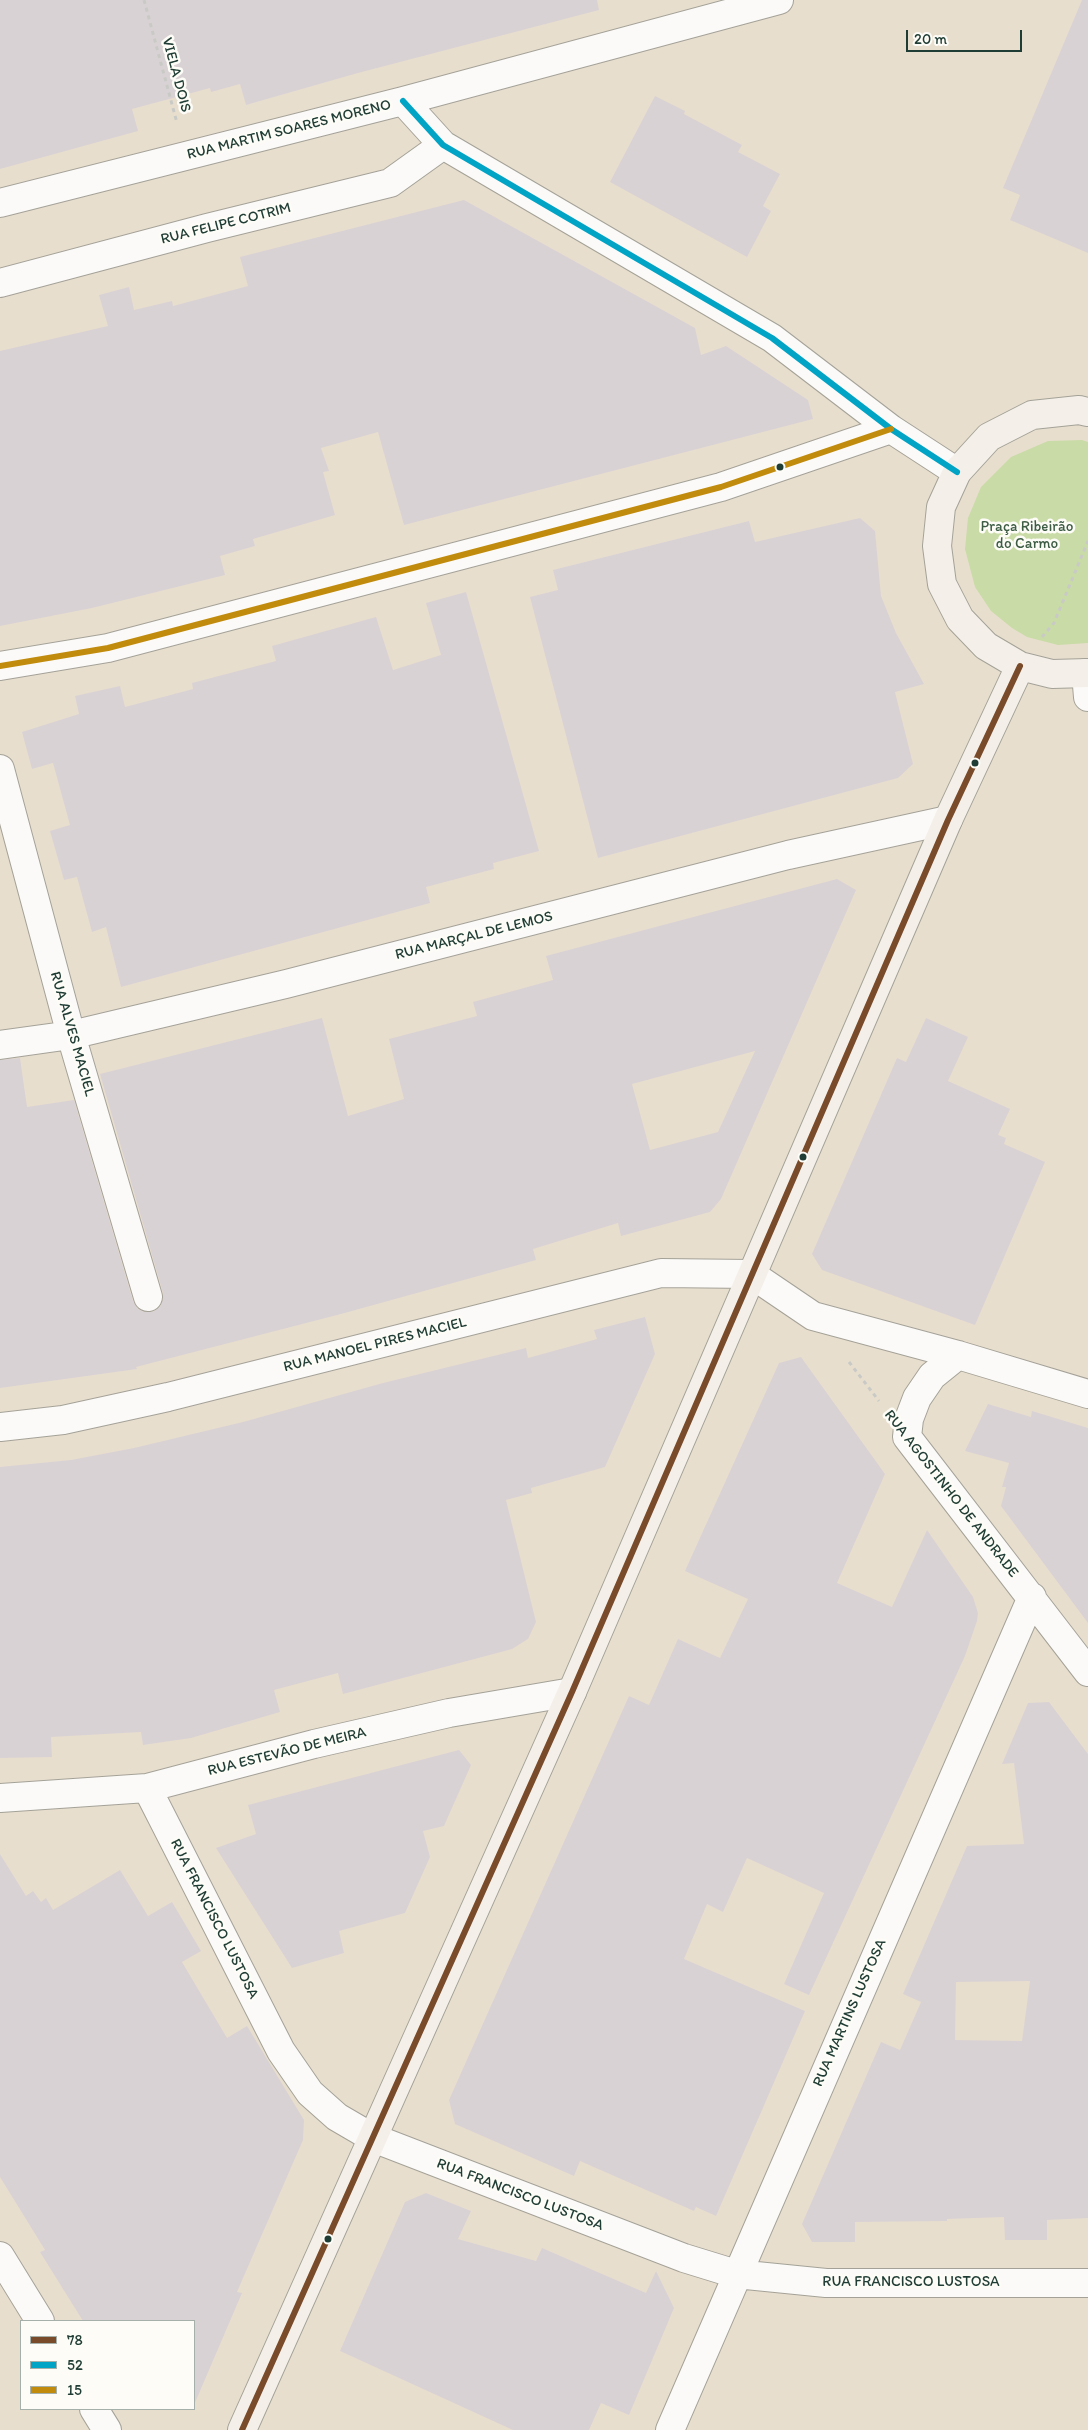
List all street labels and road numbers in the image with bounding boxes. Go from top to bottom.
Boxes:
street label: VIELA DOIS [157,36,195,114]
street label: RUA MARTIM SOARES MORENO [185,96,393,164]
street label: RUA FELIPE COTRIM [159,199,293,249]
street label: RUA MARÇAL DE LEMOS [393,908,555,964]
street label: RUA ALVES MACIEL [46,970,98,1098]
street label: RUA MANOEL PIRES MACIEL [282,1314,468,1376]
street label: RUA AGOSTINHO DE ANDRADE [880,1407,1022,1581]
street label: RUA ESTEVÃO DE MEIRA [206,1724,368,1780]
street label: RUA FRANCISCO LUSTOSA [166,1836,262,2002]
street label: RUA MARTINS LUSTOSA [809,1936,891,2090]
street label: RUA FRANCISCO LUSTOSA [434,2155,606,2235]
street label: RUA FRANCISCO LUSTOSA [822,2273,1000,2291]

